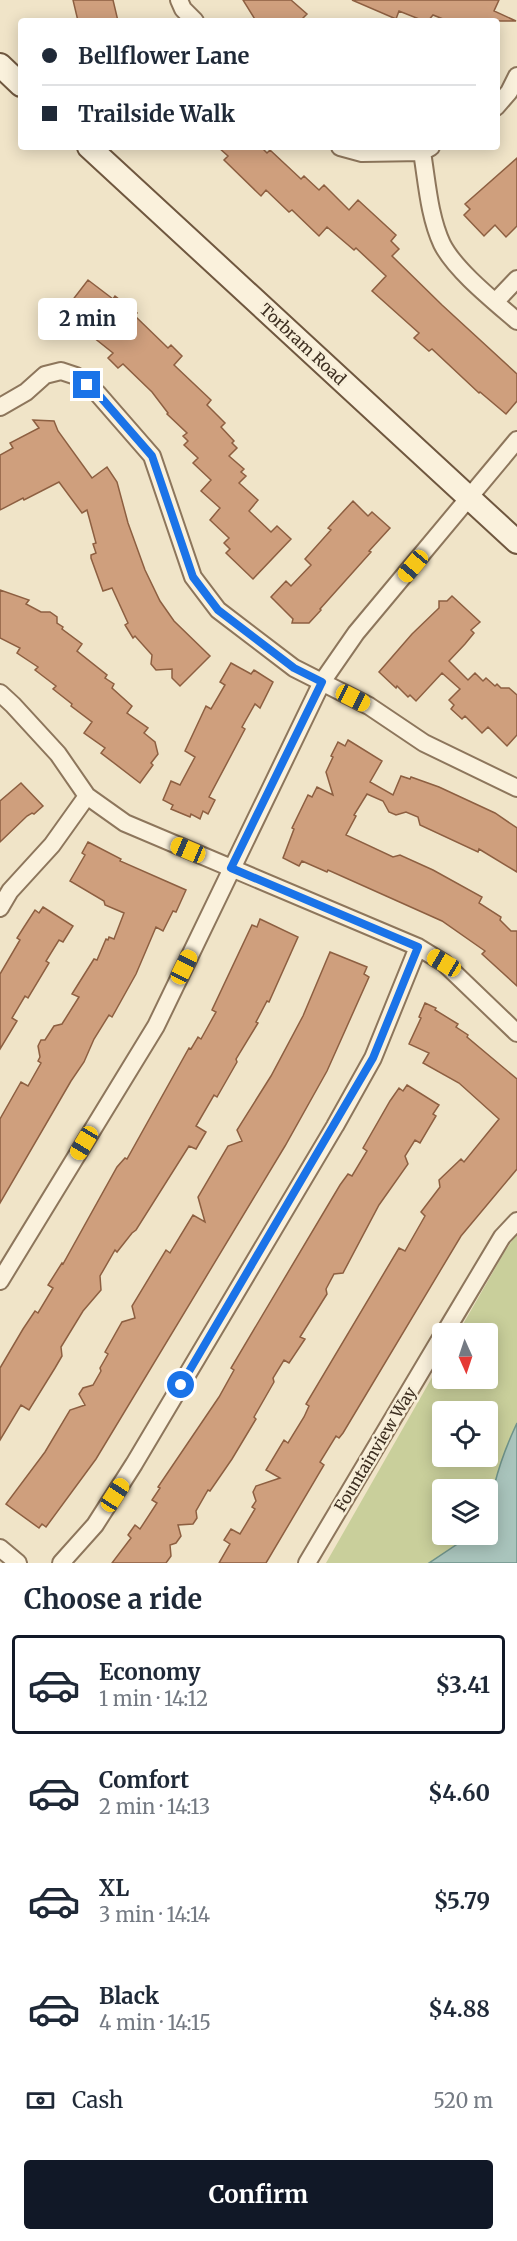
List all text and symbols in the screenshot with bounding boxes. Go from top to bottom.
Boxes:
text: Bellflower Lane [78,42,249,70]
text: Trailside Walk [78,100,235,128]
callout: 2 min [38,298,136,340]
street label: Torbram Road [256,299,350,389]
text: 2 min [59,306,116,331]
route end [73,371,100,398]
car [395,546,431,586]
car [333,682,373,714]
car [168,835,208,865]
car [424,946,464,980]
car [168,947,200,987]
car [67,1123,101,1163]
north arrow [432,1323,498,1389]
map controls [432,1323,498,1545]
route start [167,1371,194,1398]
street label: Fountainview Way [330,1382,421,1515]
button: locate [432,1401,498,1467]
car [98,1475,132,1515]
button: layers [432,1479,498,1545]
text: Choose a ride [24,1582,202,1616]
icon: car [27,1658,81,1712]
text: Economy [99,1658,200,1686]
text: $3.41 [435,1671,490,1699]
text: 1 min · 14:12 [99,1686,208,1711]
icon: car [27,1766,81,1820]
text: Comfort [99,1766,189,1794]
text: $4.60 [428,1779,490,1807]
text: 2 min · 14:13 [99,1794,210,1819]
icon: car [27,1874,81,1928]
text: XL [99,1874,129,1902]
text: $5.79 [434,1887,490,1915]
text: 3 min · 14:14 [99,1902,210,1927]
icon: car [27,1982,81,2036]
text: Black [99,1982,159,2010]
text: $4.88 [428,1995,490,2023]
text: 4 min · 14:15 [99,2010,211,2035]
icon: cash [24,2084,57,2117]
text: Cash [72,2086,123,2114]
text: 520 m [433,2088,493,2113]
button: Confirm [24,2160,493,2229]

